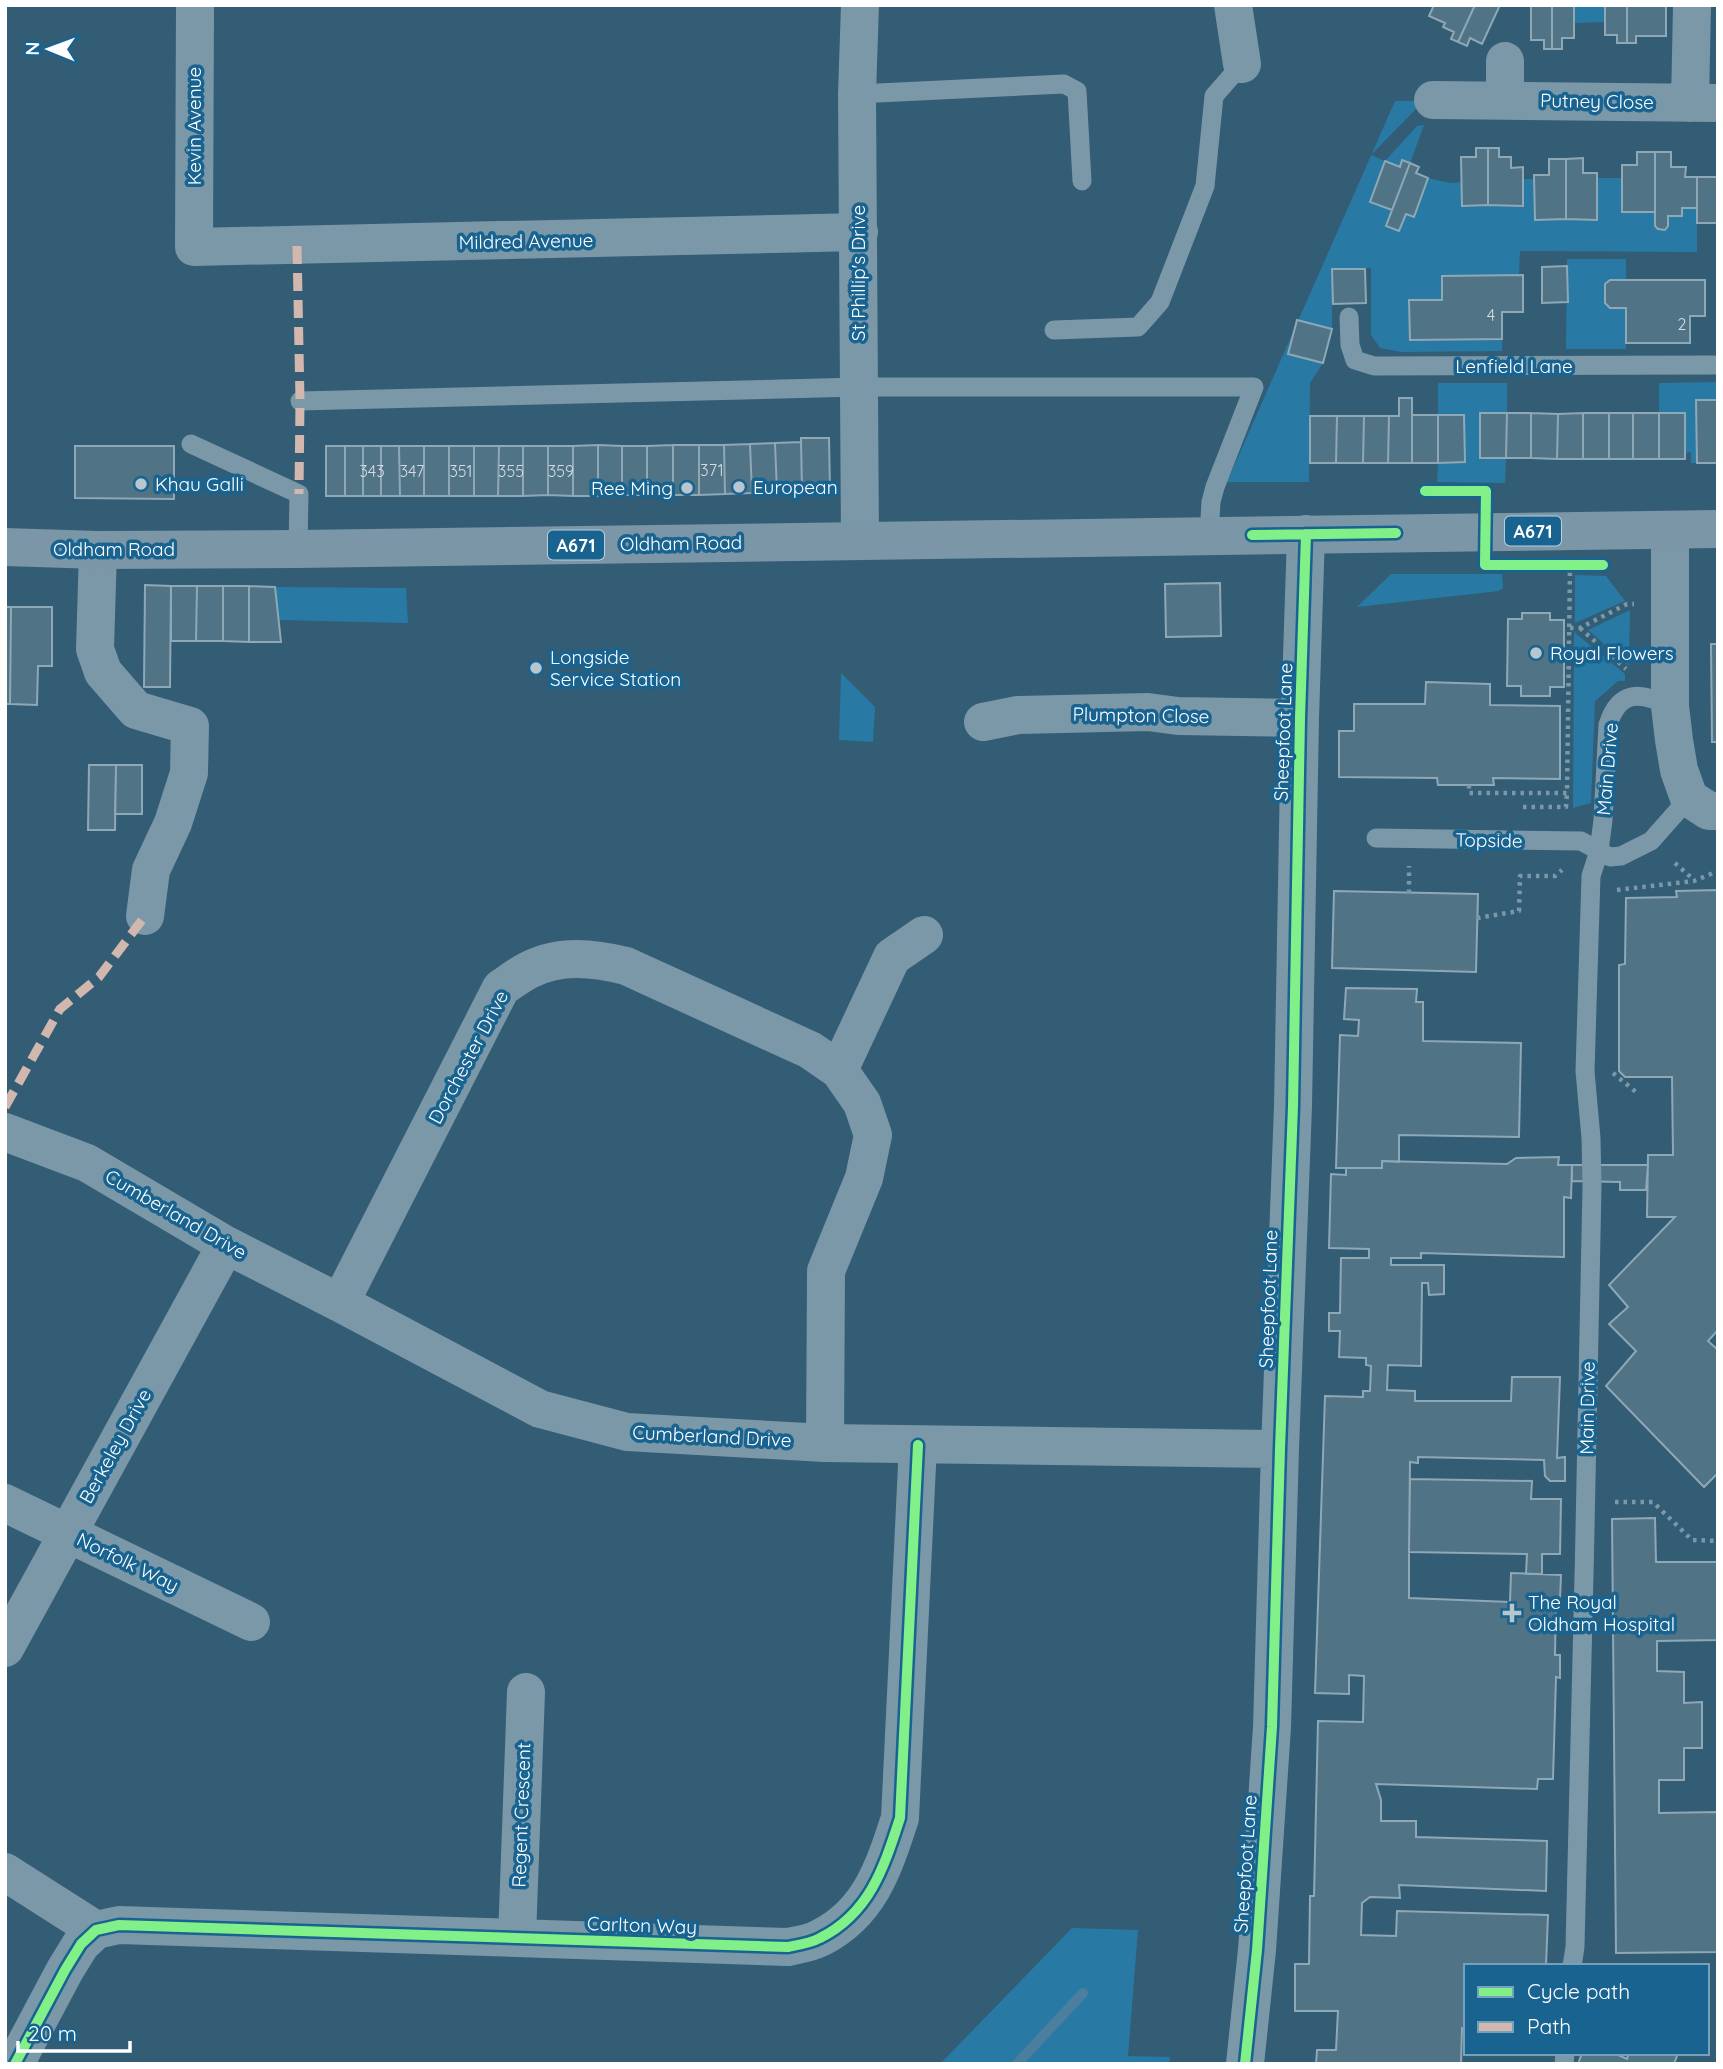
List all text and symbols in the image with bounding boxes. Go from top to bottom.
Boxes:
north arrow [14,14,84,84]
text: N [20,42,44,56]
street label: Kevin Avenue [182,67,206,185]
street label: Putney Close [1540,88,1654,114]
street label: St Phillip's Drive [846,205,870,341]
street label: Mildred Avenue [458,228,594,254]
house number: 4 [1487,305,1495,325]
house number: 2 [1678,314,1687,334]
street label: Lenfield Lane [1455,354,1573,378]
house number: 371 [700,460,724,480]
house number: 343 [359,461,385,481]
house number: 347 [400,461,424,481]
house number: 351 [449,461,473,481]
house number: 355 [498,461,524,481]
house number: 359 [548,461,574,481]
place label: Khau Galli [155,472,244,496]
place label: European [753,475,838,499]
marker: Khau Galli [133,476,149,492]
place label: Ree Ming [591,476,673,500]
marker: European [731,479,747,495]
marker: Ree Ming [679,480,695,496]
road number: A671 [1505,516,1561,546]
road number: A671 [548,530,604,560]
street label: Oldham Road [620,530,742,556]
street label: Oldham Road [53,537,175,561]
place label: Royal Flowers [1550,641,1674,665]
place label: Longside Service Station [550,645,681,691]
marker: Royal Flowers [1528,645,1544,661]
marker: Longside Service Station [528,660,544,676]
street label: Sheepfoot Lane [1269,662,1297,802]
street label: Plumpton Close [1072,702,1210,728]
street label: Main Drive [1591,722,1623,816]
street label: Topside [1455,827,1523,853]
street label: Dorchester Drive [423,986,513,1128]
street label: Cumberland Drive [101,1164,251,1264]
street label: Sheepfoot Lane [1254,1229,1282,1369]
street label: Main Drive [1574,1361,1600,1455]
street label: Berkeley Drive [74,1384,156,1508]
street label: Cumberland Drive [632,1420,792,1452]
street label: Norfolk Way [73,1527,183,1597]
place label: The Royal Oldham Hospital [1528,1590,1675,1636]
marker: The Royal Oldham Hospital [1502,1603,1522,1623]
street label: Regent Crescent [506,1742,536,1888]
street label: Sheepfoot Lane [1228,1794,1262,1934]
street label: Carlton Way [587,1911,697,1939]
legend [1464,1964,1709,2055]
text: Cycle path [1527,1978,1630,2004]
scale bar [18,2010,130,2054]
text: Path [1527,2013,1571,2039]
text: 20 m [28,2020,77,2046]

